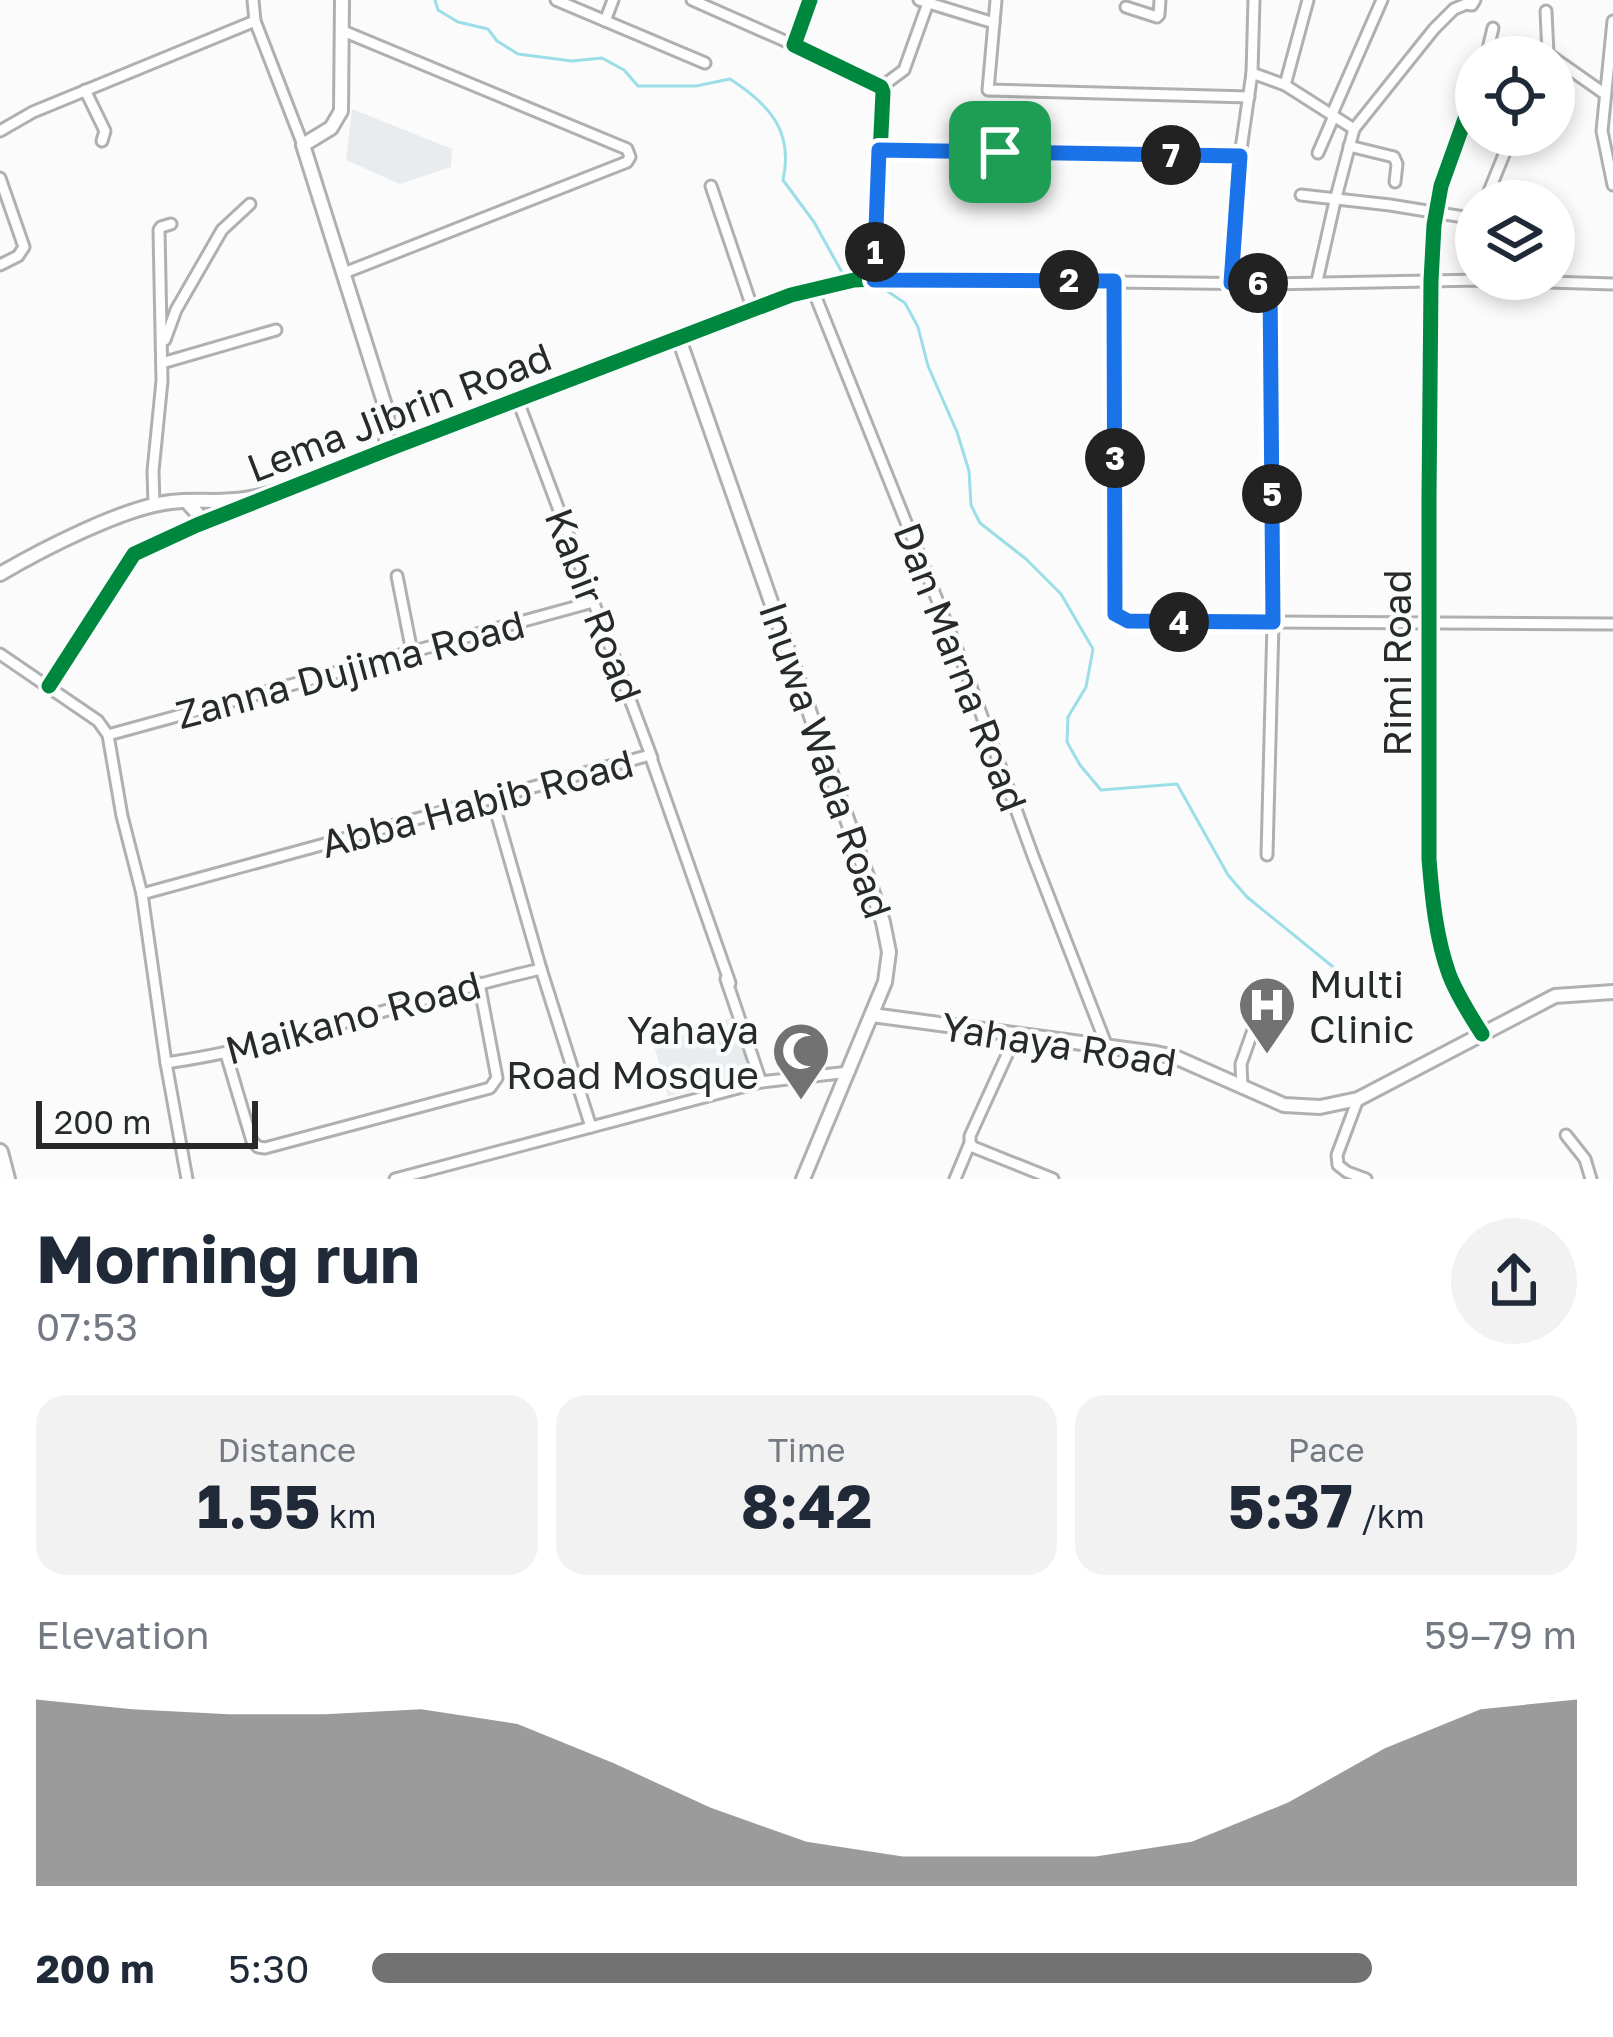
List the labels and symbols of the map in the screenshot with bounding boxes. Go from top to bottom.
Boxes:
pin [949,101,1051,203]
pin: 7 [1141,125,1201,185]
pin: 1 [845,222,905,282]
pin: 2 [1039,250,1099,310]
pin: 6 [1228,253,1288,313]
street label: Lema Jibrin Road [240,332,558,492]
pin: 3 [1085,428,1145,488]
pin: 5 [1242,464,1302,524]
street label: Kabir Road [536,502,652,708]
street label: Dan Marna Road [884,516,1038,818]
street label: Rimi Road [1373,569,1420,757]
pin: 4 [1149,592,1209,652]
street label: Inuwa Wada Road [750,596,902,924]
street label: Zanna Dujima Road [171,600,529,738]
street label: Abba Habib Road [316,739,638,867]
street label: Maikano Road [220,960,486,1074]
place label: Multi Clinic [1309,960,1414,1052]
hospital icon: Multi Clinic [1236,974,1298,1056]
street label: Yahaya Road [938,1002,1180,1086]
place label: Yahaya Road Mosque [506,1006,759,1098]
mosque icon: Yahaya Road Mosque [770,1020,832,1102]
scale bar [36,1095,258,1148]

